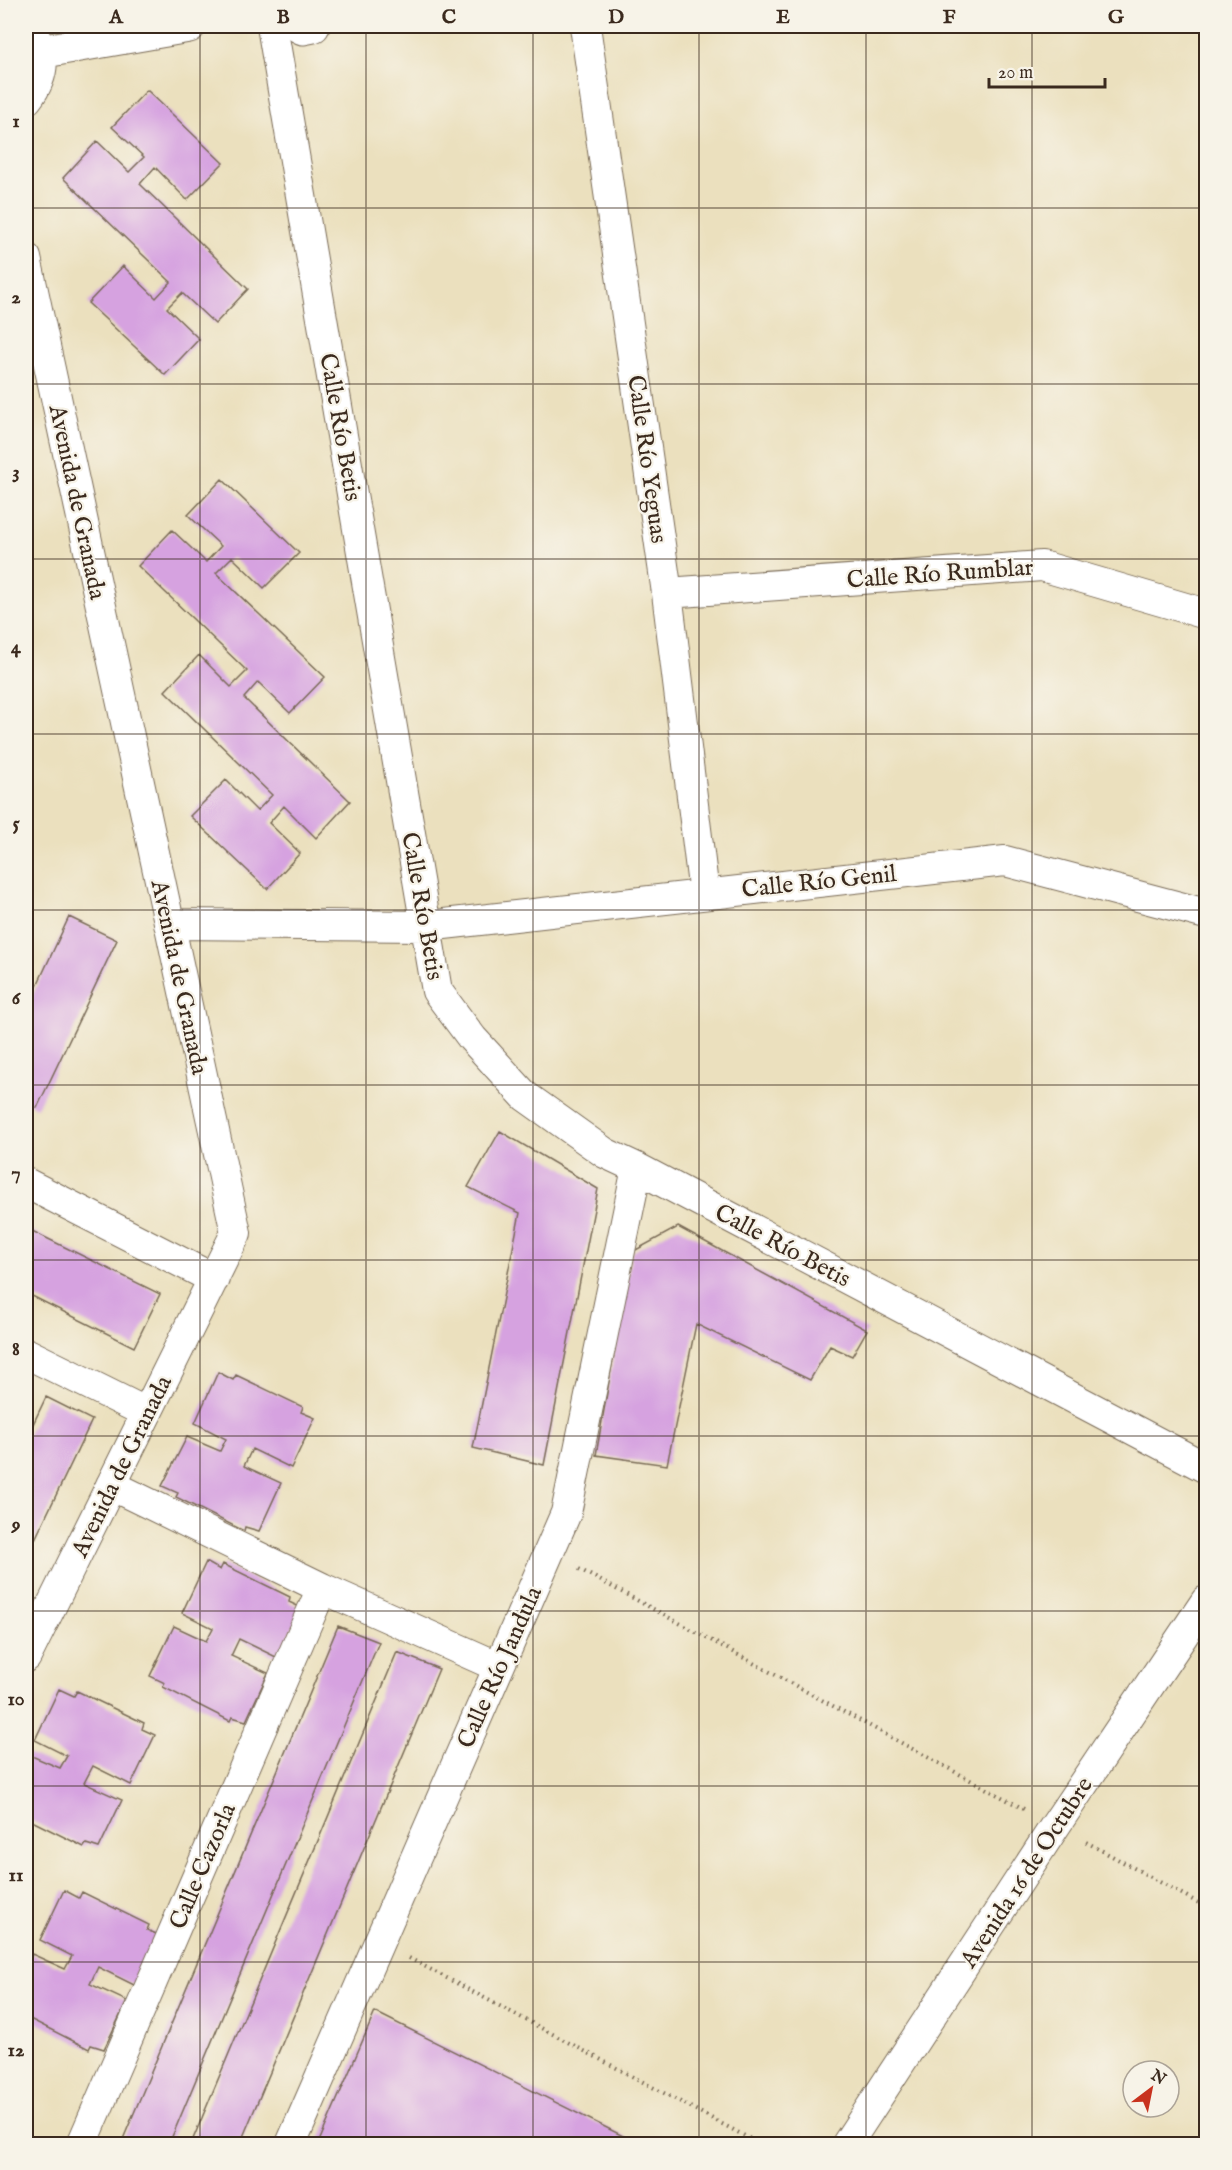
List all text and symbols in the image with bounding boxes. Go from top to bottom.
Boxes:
text: A [108,5,124,30]
text: B [276,5,290,30]
text: C [442,5,456,30]
text: D [608,5,624,30]
text: E [776,5,790,30]
text: F [943,5,956,30]
text: G [1108,5,1125,30]
scale bar [989,51,1104,89]
text: 20 m [998,62,1033,85]
text: 1 [12,109,20,134]
text: 2 [11,285,21,310]
street label: Calle Río Betis [311,351,368,504]
street label: Calle Río Yeguas [619,373,674,545]
street label: Avenida de Granada [41,401,112,603]
text: 3 [12,460,20,485]
street label: Calle Río Rumblar [846,553,1035,596]
text: 4 [11,635,22,660]
text: 5 [12,811,20,836]
street label: Calle Río Betis [393,830,450,983]
street label: Calle Río Genil [740,859,898,906]
street label: Avenida de Granada [143,876,214,1078]
text: 6 [12,986,22,1011]
text: 7 [11,1161,21,1186]
street label: Calle Río Betis [709,1198,856,1295]
text: 8 [12,1337,20,1362]
street label: Avenida de Granada [64,1370,180,1564]
text: 9 [11,1512,21,1537]
street label: Calle Río Jandula [451,1581,550,1753]
text: 10 [7,1687,25,1712]
street label: Avenida 16 de Octubre [953,1771,1101,1975]
street label: Calle Cazorla [163,1798,244,1934]
text: 11 [9,1863,23,1888]
text: 12 [8,2038,25,2063]
north arrow [1121,2059,1181,2119]
text: N [1146,2065,1169,2090]

